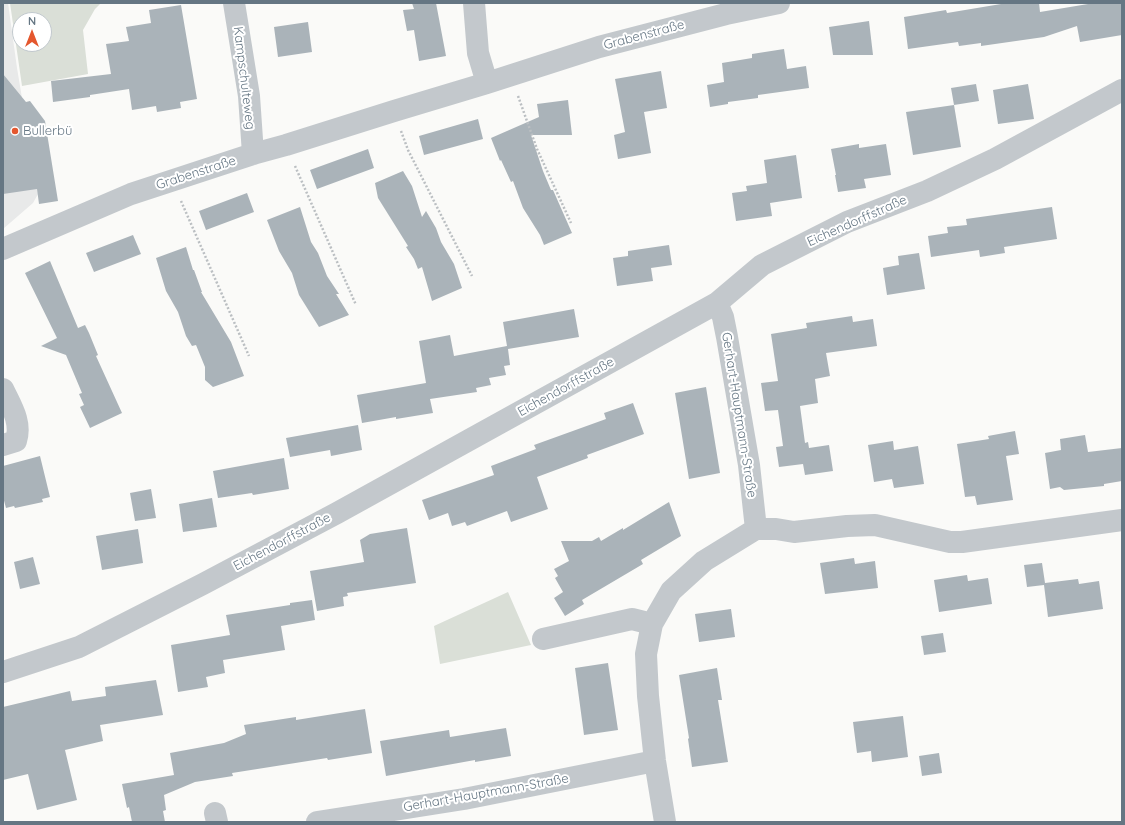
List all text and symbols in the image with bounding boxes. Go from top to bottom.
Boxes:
north arrow [12,12,52,52]
text: N [28,14,36,28]
street label: Grabenstraße [602,17,686,53]
street label: Kampschulteweg [230,26,258,130]
place label: Bullerbü [23,123,72,139]
marker: Bullerbü [10,126,20,136]
street label: Grabenstraße [154,153,238,193]
street label: Eichendorffstraße [805,192,909,250]
street label: Gerhart-Hauptmann-Straße [718,331,760,499]
street label: Eichendorffstraße [515,354,617,420]
street label: Eichendorffstraße [231,510,333,574]
street label: Gerhart-Hauptmann-Straße [402,771,570,815]

